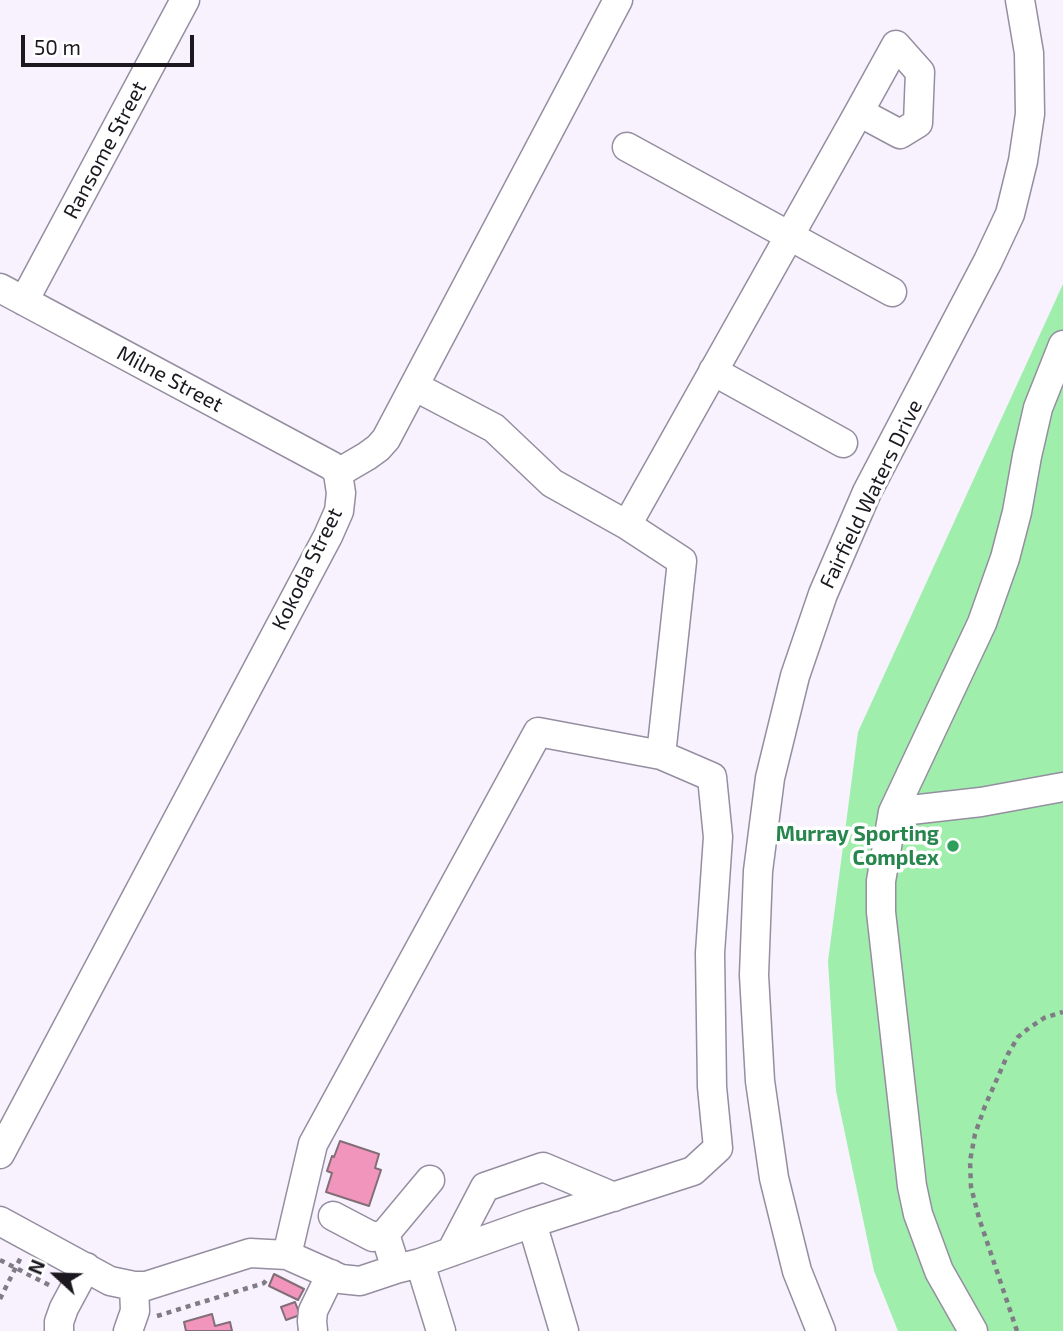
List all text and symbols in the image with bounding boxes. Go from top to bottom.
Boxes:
scale bar [24,21,198,65]
text: 50 m [34,34,81,59]
street label: Ransome Street [58,77,152,223]
street label: Milne Street [113,341,227,417]
street label: Fairfield Waters Drive [814,395,928,593]
street label: Kokoda Street [267,504,347,634]
place label: Murray Sporting Complex [776,821,939,871]
marker: Murray Sporting Complex [945,838,961,854]
north arrow [21,1240,91,1310]
text: N [23,1256,49,1278]

